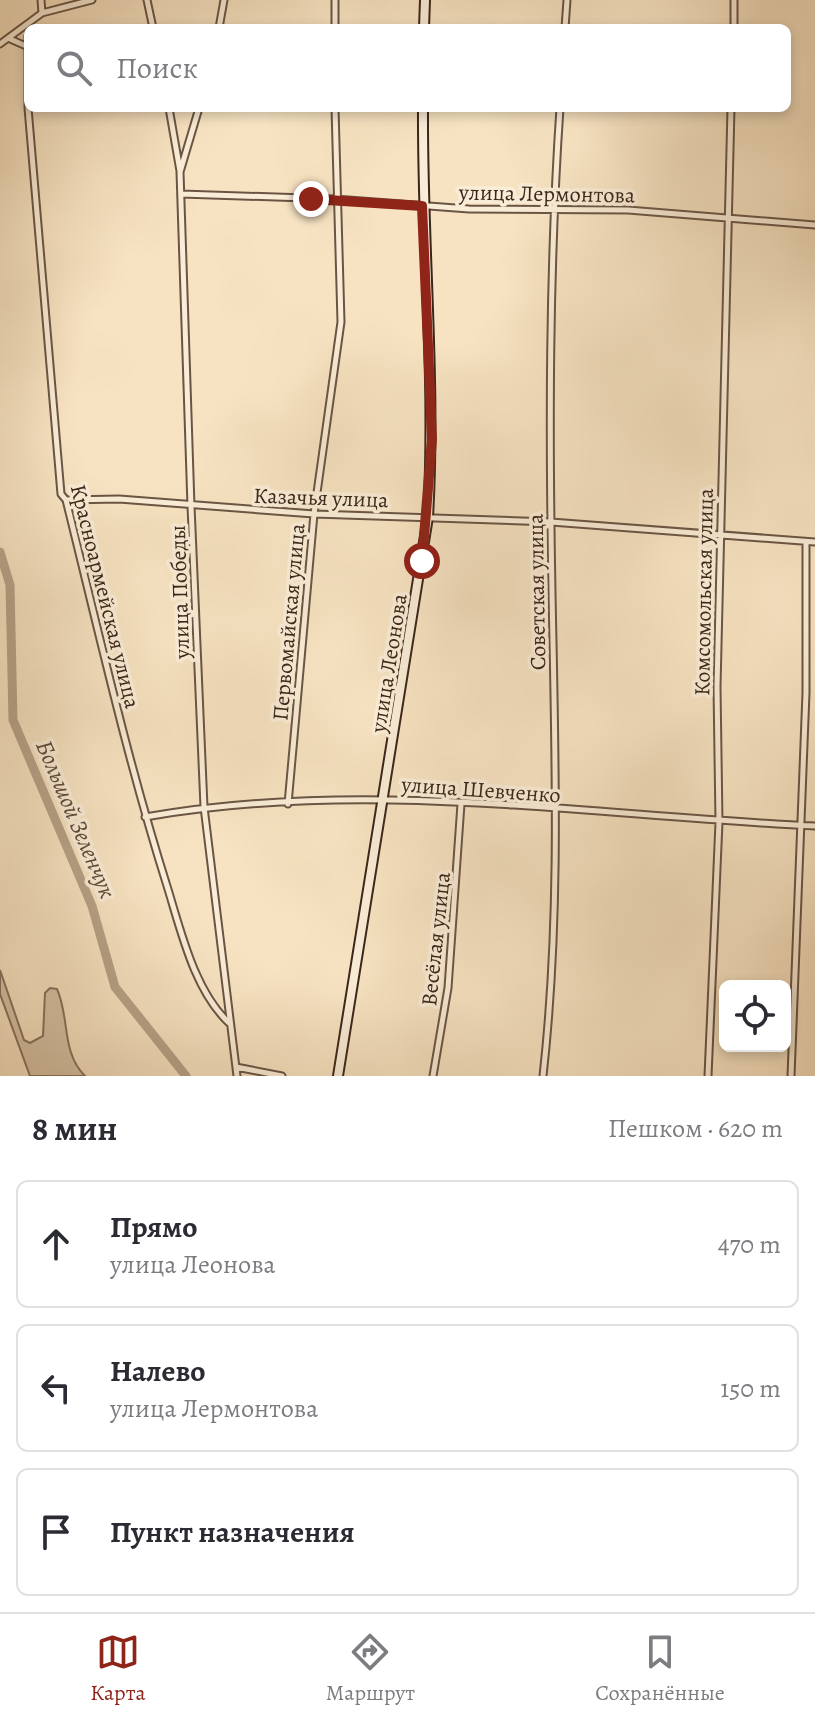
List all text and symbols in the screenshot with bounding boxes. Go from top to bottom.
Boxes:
search box [24,24,791,112]
icon: search [52,46,96,90]
text: Поиск [116,48,198,88]
street label: улица Лермонтова [458,177,636,211]
route end [293,181,329,217]
street label: Красноармейская улица [63,481,148,712]
street label: Казачья улица [253,481,390,515]
street label: Комсомольская улица [687,487,721,696]
street label: Советская улица [521,513,553,670]
street label: Первомайская улица [265,521,313,722]
street label: улица Победы [163,525,197,660]
route start [404,543,440,579]
street label: улица Леонова [363,591,415,736]
water label: Большой Зеленчук [28,735,124,903]
street label: улица Шевченко [399,769,562,811]
street label: Весёлая улица [414,870,458,1008]
map controls [719,980,791,1052]
button: locate [719,980,791,1052]
text: 8 мин [32,1105,117,1152]
text: Пешком · 620 m [608,1111,783,1146]
text: Прямо [110,1207,197,1247]
icon: ahead [34,1222,78,1266]
text: 470 m [718,1227,781,1262]
text: улица Леонова [110,1247,276,1282]
text: Налево [110,1351,205,1391]
icon: left [34,1366,78,1410]
text: 150 m [720,1371,781,1406]
text: улица Лермонтова [110,1391,318,1426]
icon: arrive [34,1510,78,1554]
text: Пункт назначения [110,1512,355,1552]
tab: Карта [90,1630,146,1708]
tab: Маршрут [326,1630,415,1708]
tab: Сохранённые [595,1630,725,1708]

